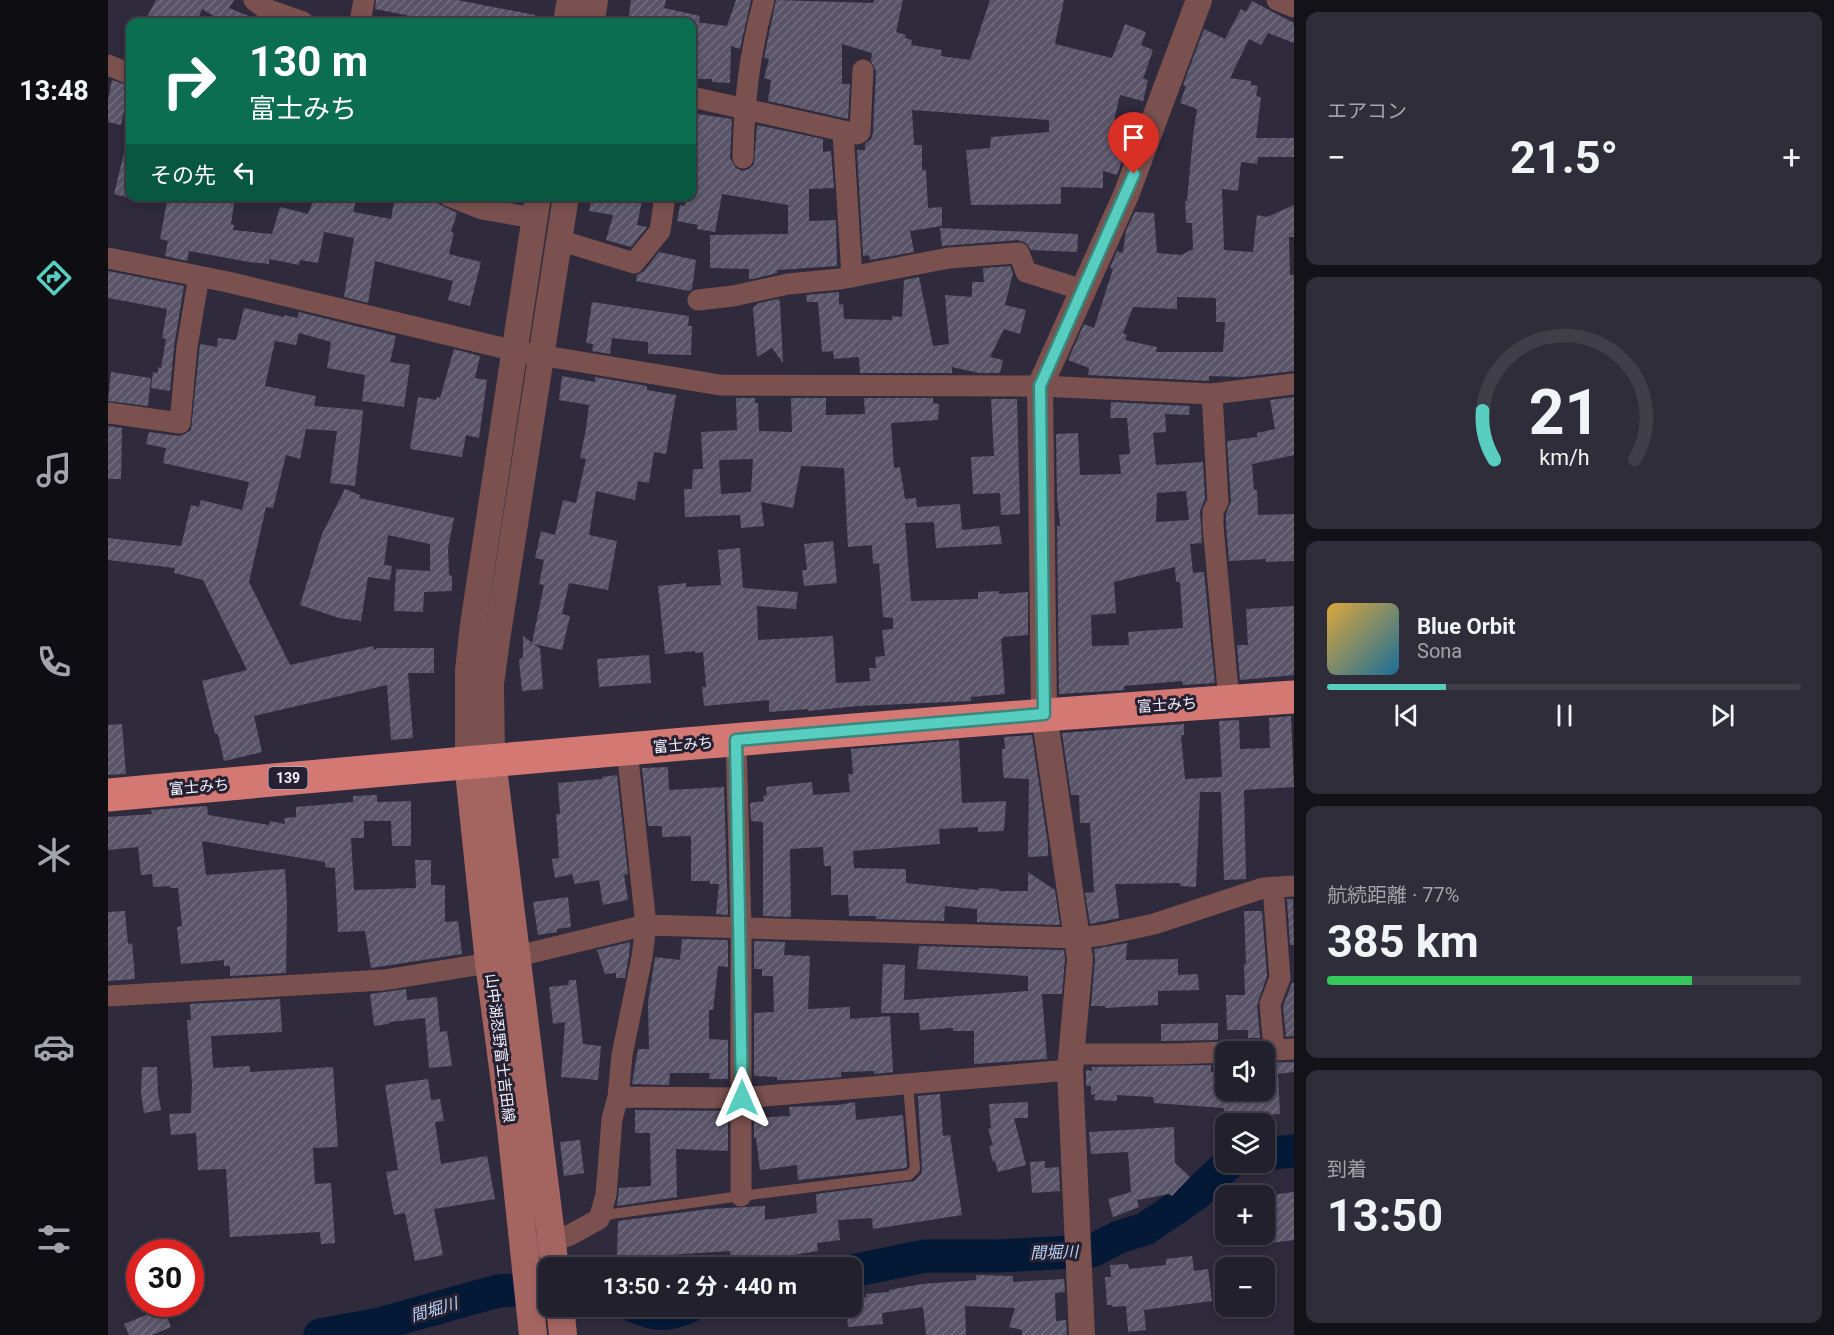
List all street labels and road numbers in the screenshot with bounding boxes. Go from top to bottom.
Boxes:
street label: 富士みち [1136,694,1198,716]
street label: 富士みち [652,733,714,757]
road number: 139 [268,767,308,789]
street label: 富士みち [168,775,230,799]
street label: 山中湖忍野富士吉田線 [482,972,518,1124]

